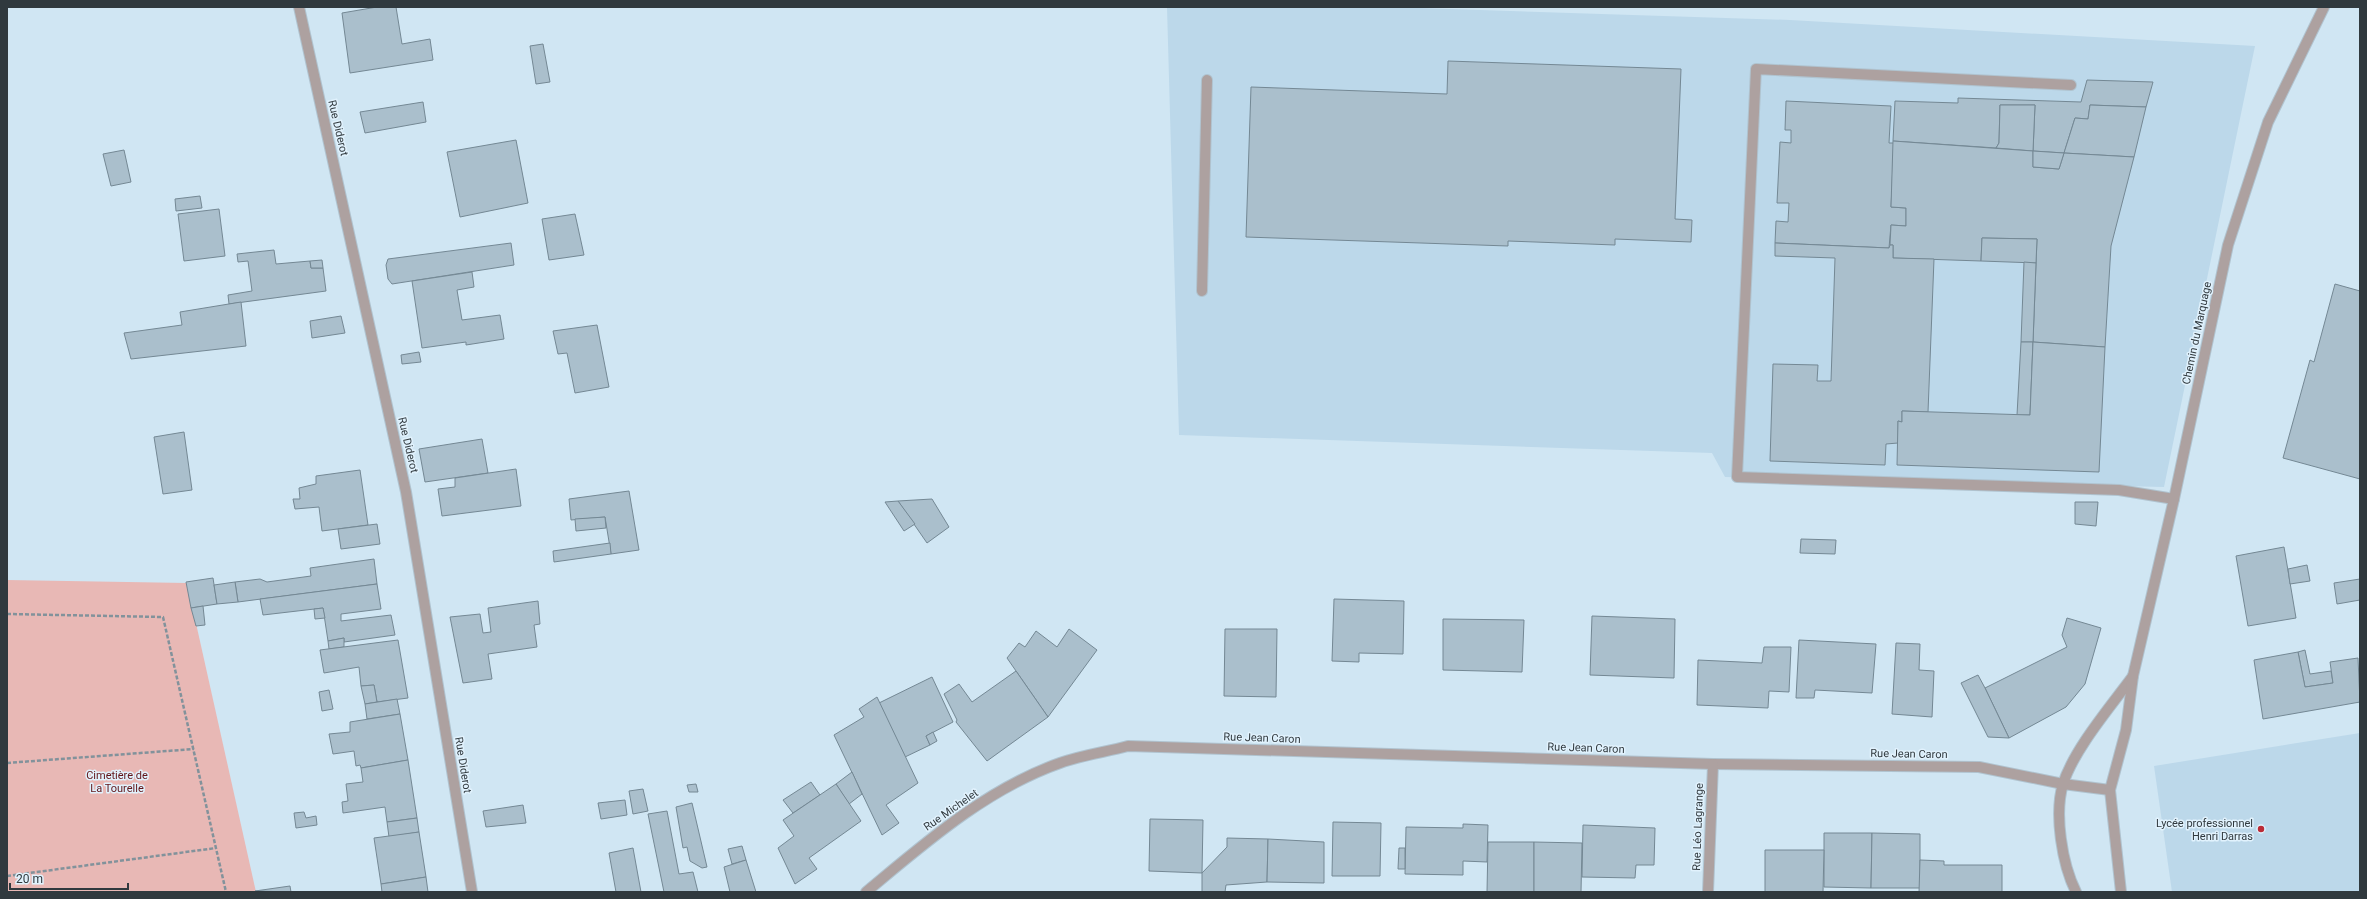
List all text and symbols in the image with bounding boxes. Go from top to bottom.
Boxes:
street label: Rue Diderot [325,99,351,158]
street label: Chemin du Marquage [2180,280,2214,386]
street label: Rue Diderot [395,416,421,475]
street label: Rue Jean Caron [1223,730,1301,746]
street label: Rue Diderot [452,736,474,794]
street label: Rue Jean Caron [1547,740,1625,756]
street label: Rue Jean Caron [1870,747,1948,761]
park label: Cimetière de La Tourelle [86,769,148,795]
street label: Rue Léo Lagrange [1690,783,1706,871]
street label: Rue Michelet [921,786,981,834]
place label: Lycée professionnel Henri Darras [2156,817,2253,843]
marker: Lycée professionnel Henri Darras [2256,824,2266,834]
scale bar [10,865,128,891]
text: 20 m [16,872,43,886]

